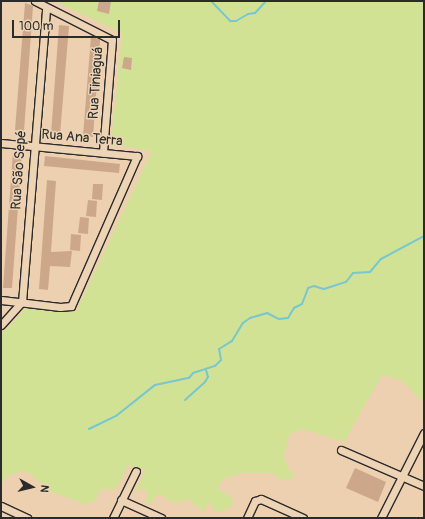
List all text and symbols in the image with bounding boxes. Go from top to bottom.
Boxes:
scale bar [14,12,122,38]
text: 100 m [19,19,53,34]
street label: Rua Tiniaguá [85,46,107,120]
street label: Rua Ana Terra [41,126,123,150]
street label: Rua São Sepé [8,130,30,210]
north arrow [12,467,52,507]
text: N [37,484,51,493]

